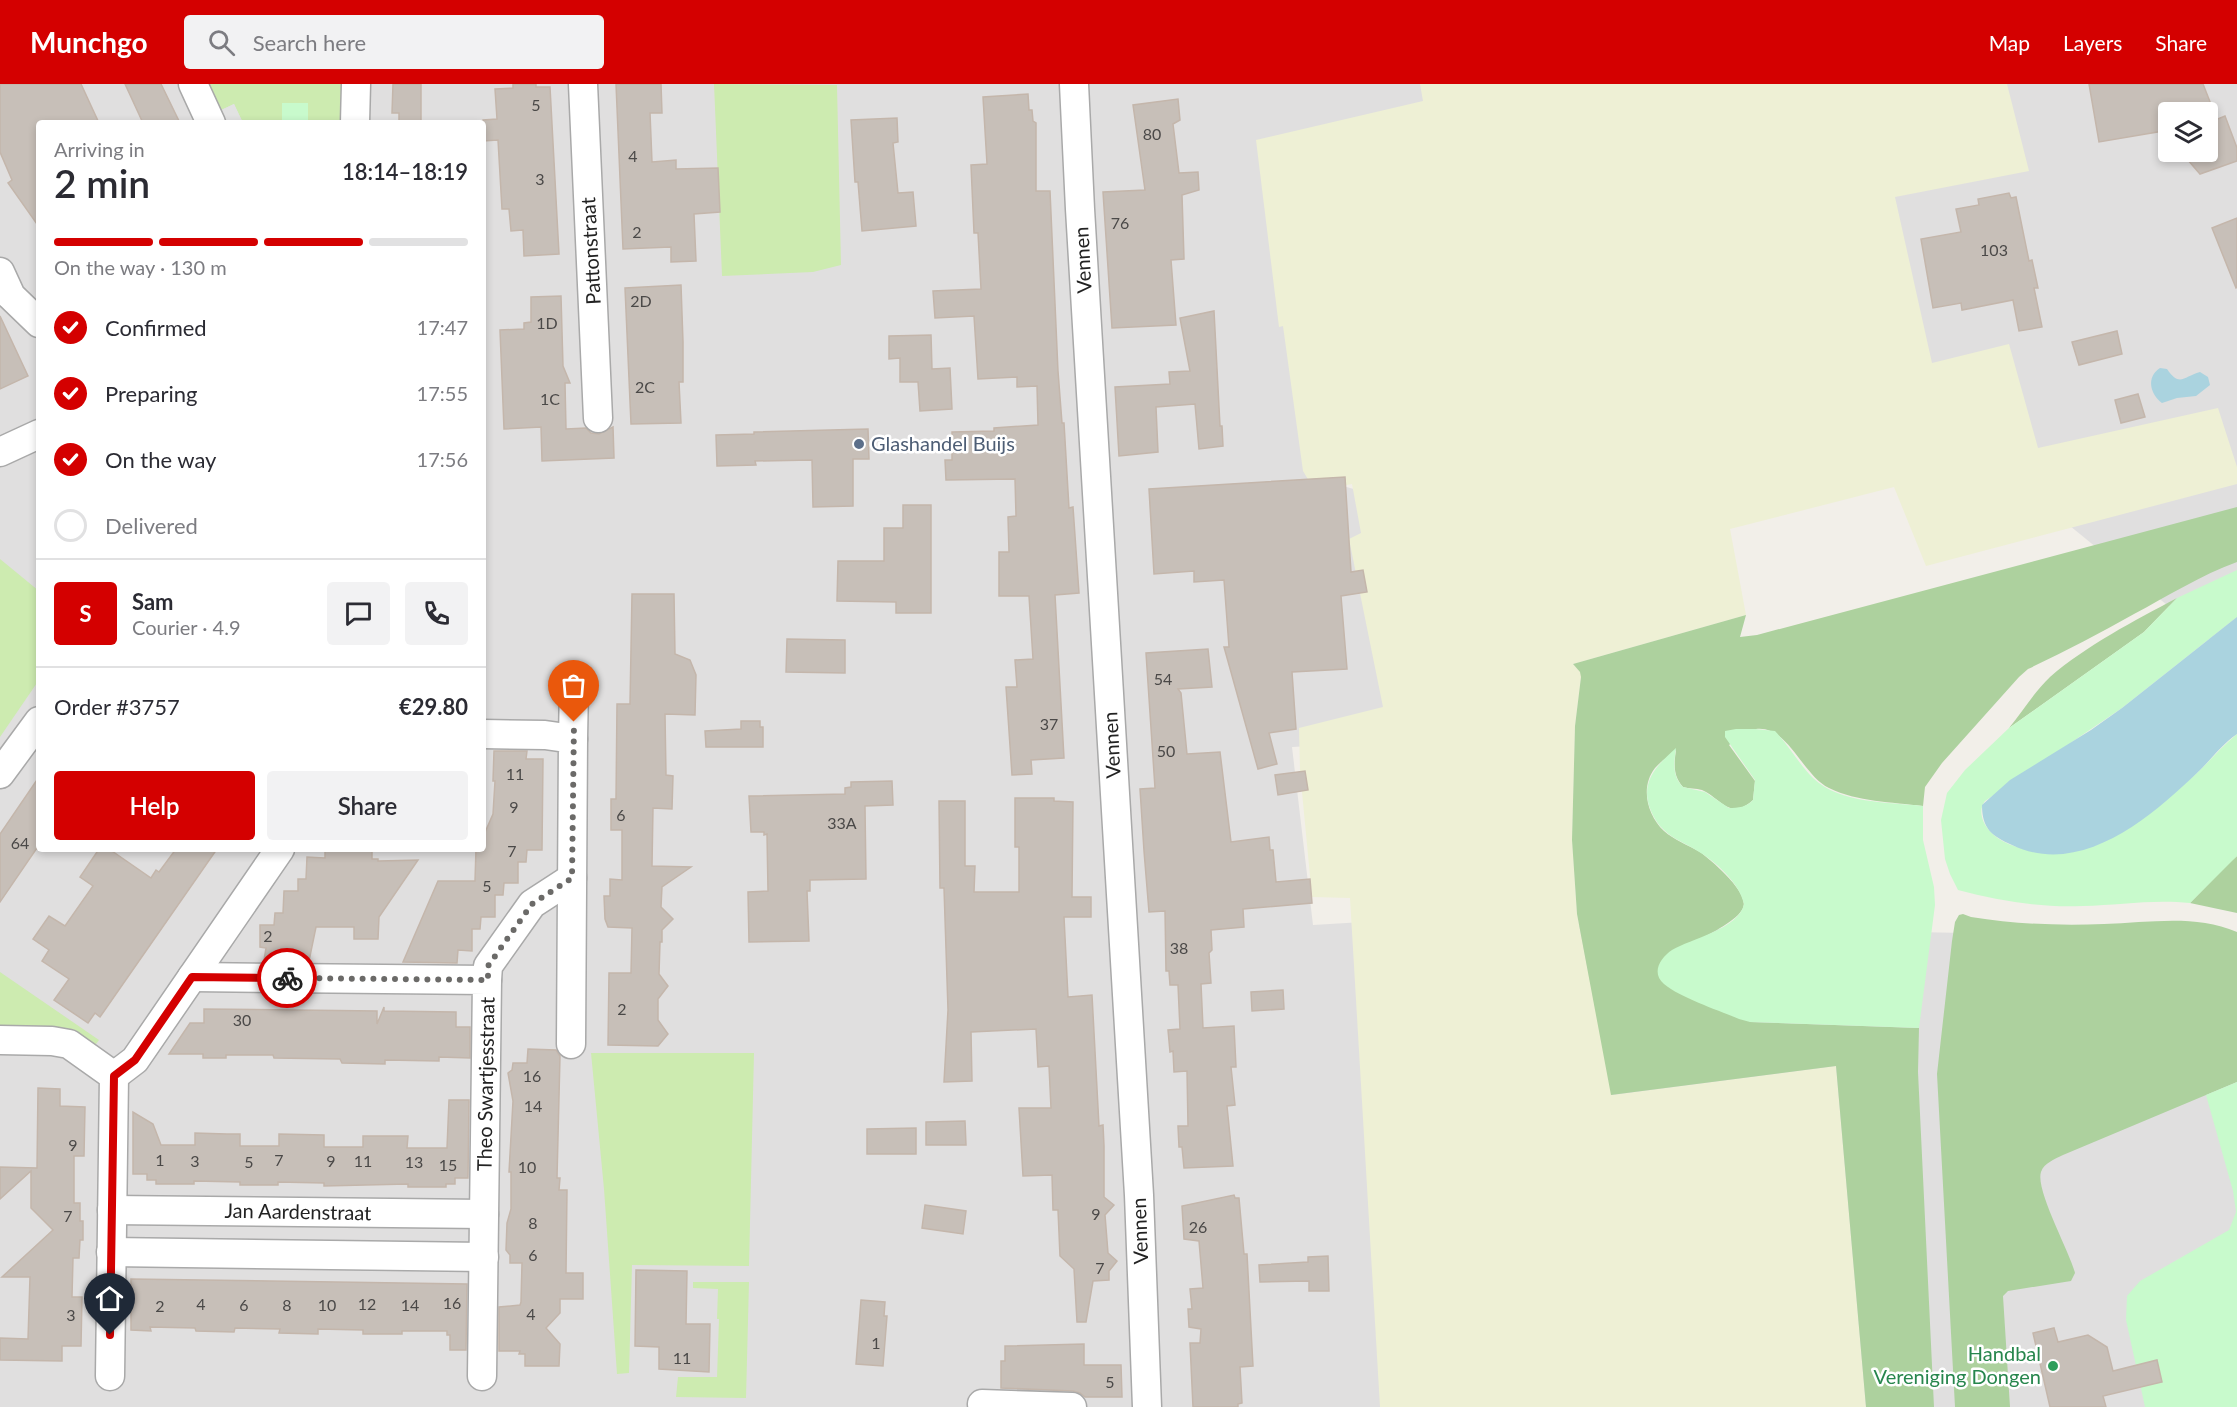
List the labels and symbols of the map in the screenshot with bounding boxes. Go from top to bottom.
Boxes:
house number: 5 [531,95,541,114]
house number: 80 [1143,124,1161,143]
house number: 4 [628,146,638,165]
house number: 3 [535,169,545,188]
street label: Pattonstraat [575,197,605,305]
house number: 76 [1111,213,1129,232]
house number: 2 [632,222,642,241]
street label: Vennen [1068,226,1096,294]
house number: 103 [1980,240,2008,259]
house number: 2D [630,291,652,310]
house number: 1D [536,313,558,332]
house number: 2C [635,377,655,396]
house number: 1C [540,389,560,408]
place label: Glashandel Buijs [871,431,1015,455]
marker: Glashandel Buijs [852,437,866,451]
pin [548,660,599,722]
house number: 54 [1154,669,1172,688]
street label: Vennen [1097,711,1125,779]
house number: 37 [1040,714,1058,733]
house number: 50 [1157,741,1175,760]
house number: 11 [506,764,524,783]
house number: 9 [509,797,519,816]
house number: 6 [616,805,626,824]
house number: 33A [827,813,857,832]
house number: 64 [11,833,29,852]
house number: 7 [507,841,517,860]
house number: 5 [482,876,492,895]
house number: 2 [263,926,273,945]
house number: 38 [1170,938,1188,957]
courier [257,948,317,1008]
street label: Theo Swartjesstraat [471,997,499,1171]
house number: 2 [617,999,627,1018]
house number: 30 [233,1010,251,1029]
house number: 16 [523,1066,541,1085]
house number: 14 [524,1096,542,1115]
house number: 9 [68,1135,78,1154]
house number: 1 [155,1150,165,1169]
house number: 7 [274,1150,284,1169]
house number: 3 [190,1151,200,1170]
house number: 9 [326,1151,336,1170]
house number: 11 [354,1151,372,1170]
house number: 5 [244,1152,254,1171]
house number: 13 [405,1152,423,1171]
house number: 15 [439,1155,457,1174]
house number: 10 [518,1157,536,1176]
street label: Vennen [1126,1197,1152,1265]
street label: Jan Aardenstraat [224,1198,372,1224]
house number: 9 [1091,1204,1101,1223]
house number: 7 [63,1206,73,1225]
house number: 8 [528,1213,538,1232]
house number: 26 [1189,1217,1207,1236]
house number: 6 [528,1245,538,1264]
house number: 7 [1095,1258,1105,1277]
pin [84,1273,135,1335]
house number: 16 [443,1293,461,1312]
house number: 4 [196,1294,206,1313]
house number: 12 [358,1294,376,1313]
house number: 6 [239,1295,249,1314]
house number: 8 [282,1295,292,1314]
house number: 10 [318,1295,336,1314]
house number: 14 [401,1295,419,1314]
house number: 2 [155,1296,165,1315]
house number: 4 [526,1304,536,1323]
house number: 3 [66,1305,76,1324]
house number: 1 [871,1333,881,1352]
place label: Handbal Vereniging Dongen [1874,1341,2041,1388]
house number: 11 [673,1348,691,1367]
marker: Handbal Vereniging Dongen [2046,1359,2060,1373]
house number: 5 [1105,1372,1115,1391]

